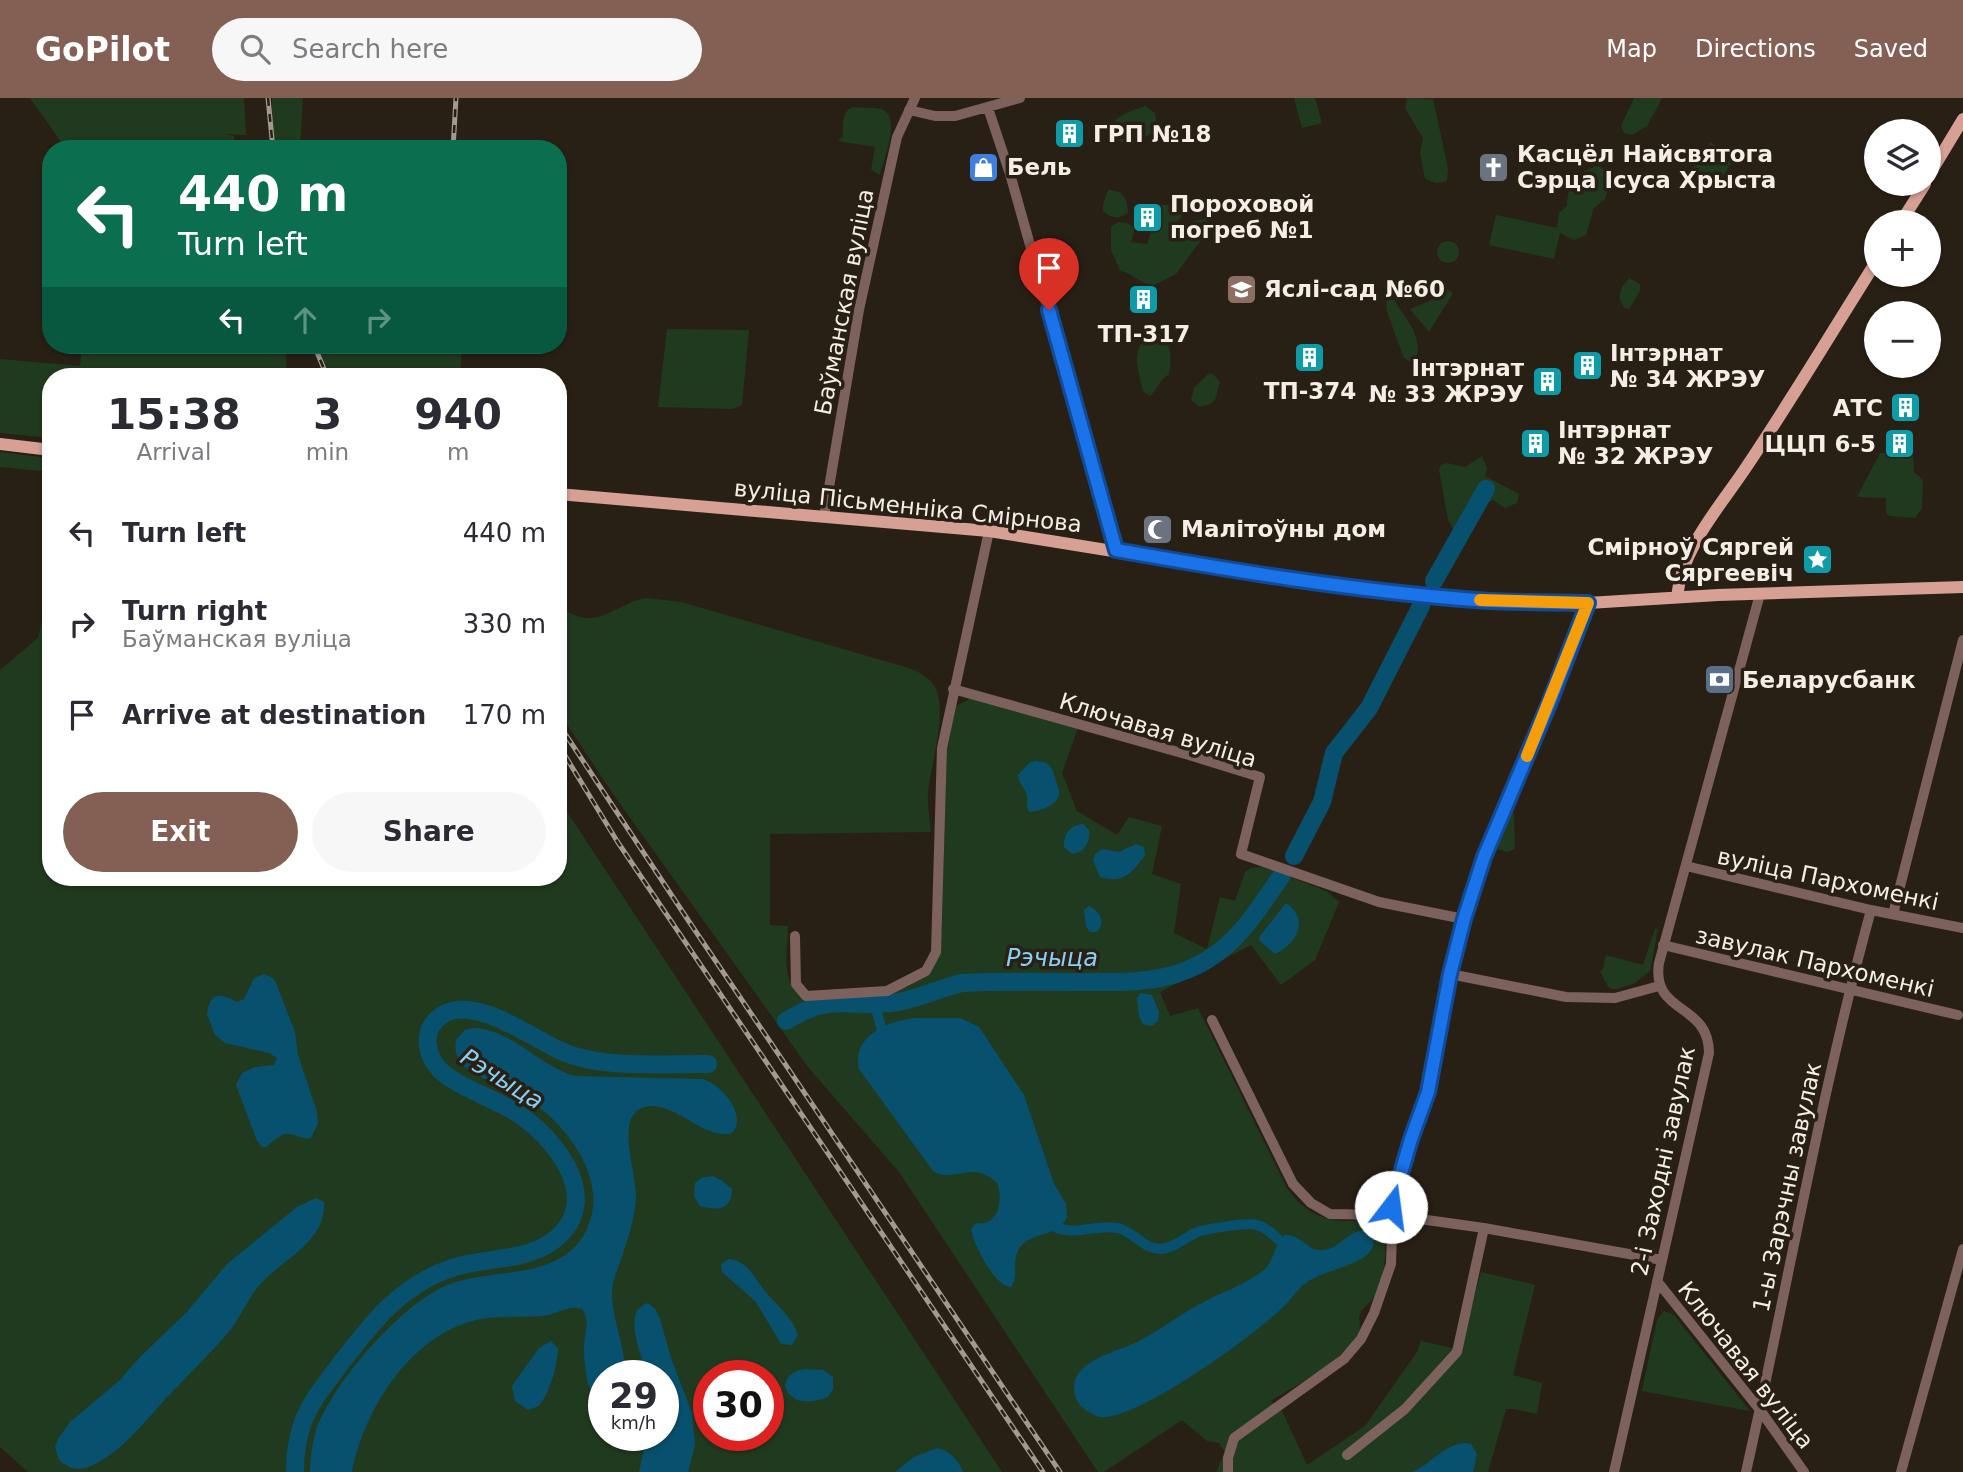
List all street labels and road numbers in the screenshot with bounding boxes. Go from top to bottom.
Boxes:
street label: Баўманская вуліца [809,187,879,417]
street label: вуліца Пісьменніка Смірнова [733,475,1083,537]
street label: Ключавая вуліца [1056,688,1260,772]
street label: вуліца Пархоменкі [1715,843,1941,915]
street label: завулак Пархоменкі [1693,922,1937,1002]
street label: 2-і Заходні завулак [1626,1044,1700,1278]
street label: 1-ы Зарэчны завулак [1748,1060,1826,1314]
street label: Ключавая вуліца [1673,1276,1819,1454]

